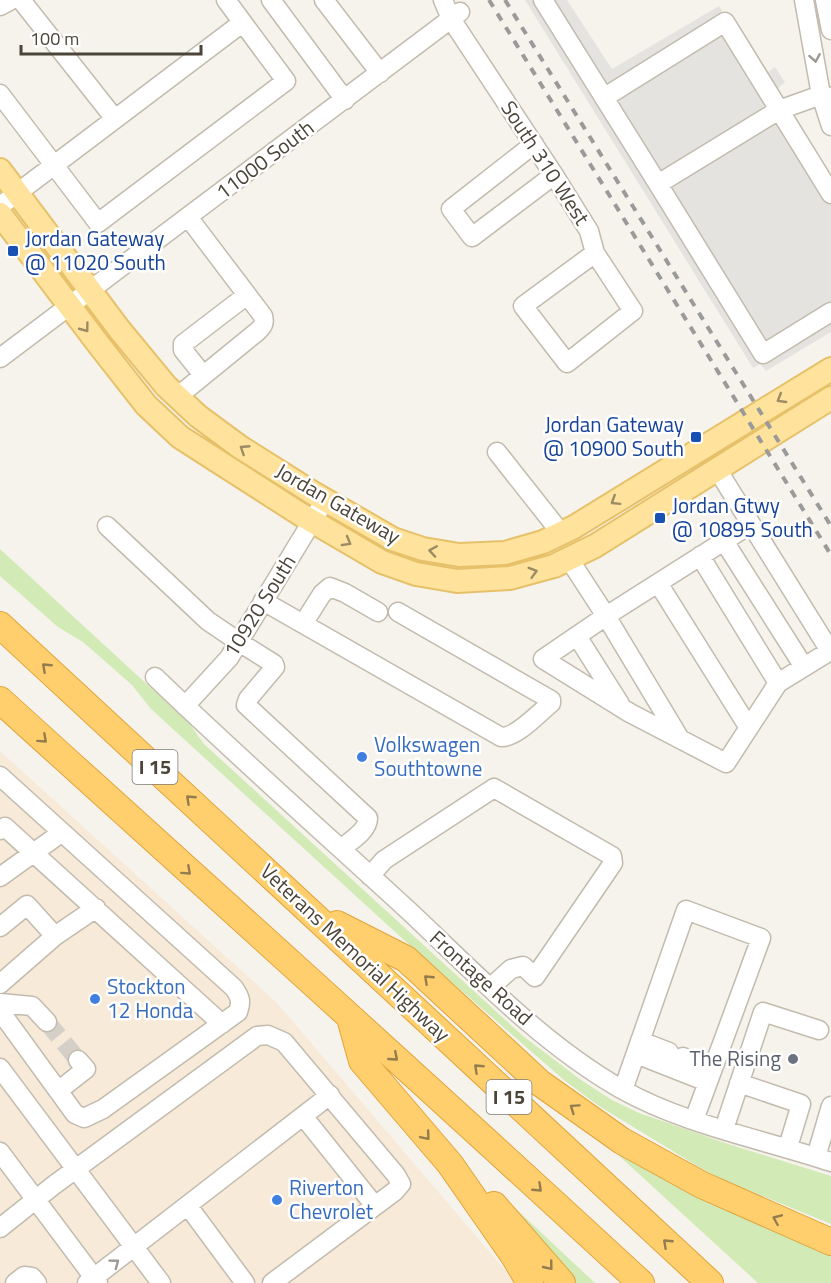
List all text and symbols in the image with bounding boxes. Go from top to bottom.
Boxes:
scale bar [21,18,201,56]
text: 100 m [30,25,79,52]
one-way arrow [808,52,821,62]
street label: South 310 West [494,94,598,232]
street label: 11000 South [209,112,320,207]
place label: Jordan Gateway @ 11020 South [25,222,166,278]
marker: Jordan Gateway @ 11020 South [6,244,20,258]
one-way arrow [78,321,89,332]
one-way arrow [777,391,787,403]
place label: Jordan Gateway @ 10900 South [543,408,684,464]
marker: Jordan Gateway @ 10900 South [689,430,703,444]
one-way arrow [240,445,251,456]
street label: Jordan Gateway [270,454,407,552]
place label: Jordan Gtwy @ 10895 South [672,489,813,545]
one-way arrow [611,494,621,506]
marker: Jordan Gtwy @ 10895 South [653,511,667,525]
one-way arrow [341,534,351,546]
one-way arrow [428,545,438,558]
street label: 10920 South [215,548,303,663]
one-way arrow [527,567,538,579]
one-way arrow [42,663,53,674]
place label: Volkswagen Southtowne [374,728,482,784]
one-way arrow [36,732,47,743]
road number: I 15 [132,750,178,784]
marker: Volkswagen Southtowne [355,750,369,764]
one-way arrow [186,795,196,806]
street label: Veterans Memorial Highway [254,856,458,1049]
one-way arrow [181,864,191,875]
street label: Frontage Road [423,922,540,1032]
place label: Stockton 12 Honda [107,970,194,1026]
one-way arrow [424,975,434,986]
marker: Stockton 12 Honda [88,992,102,1006]
place label: The Rising [689,1042,781,1074]
one-way arrow [387,1050,398,1061]
marker: The Rising [786,1052,800,1066]
one-way arrow [474,1064,484,1075]
road number: I 15 [486,1080,532,1114]
one-way arrow [569,1104,580,1115]
one-way arrow [418,1129,429,1140]
place label: Riverton Chevrolet [289,1171,374,1227]
one-way arrow [531,1181,542,1192]
marker: Riverton Chevrolet [270,1193,284,1207]
one-way arrow [772,1214,783,1226]
one-way arrow [663,1239,673,1250]
one-way arrow [108,1259,119,1270]
one-way arrow [541,1259,552,1270]

